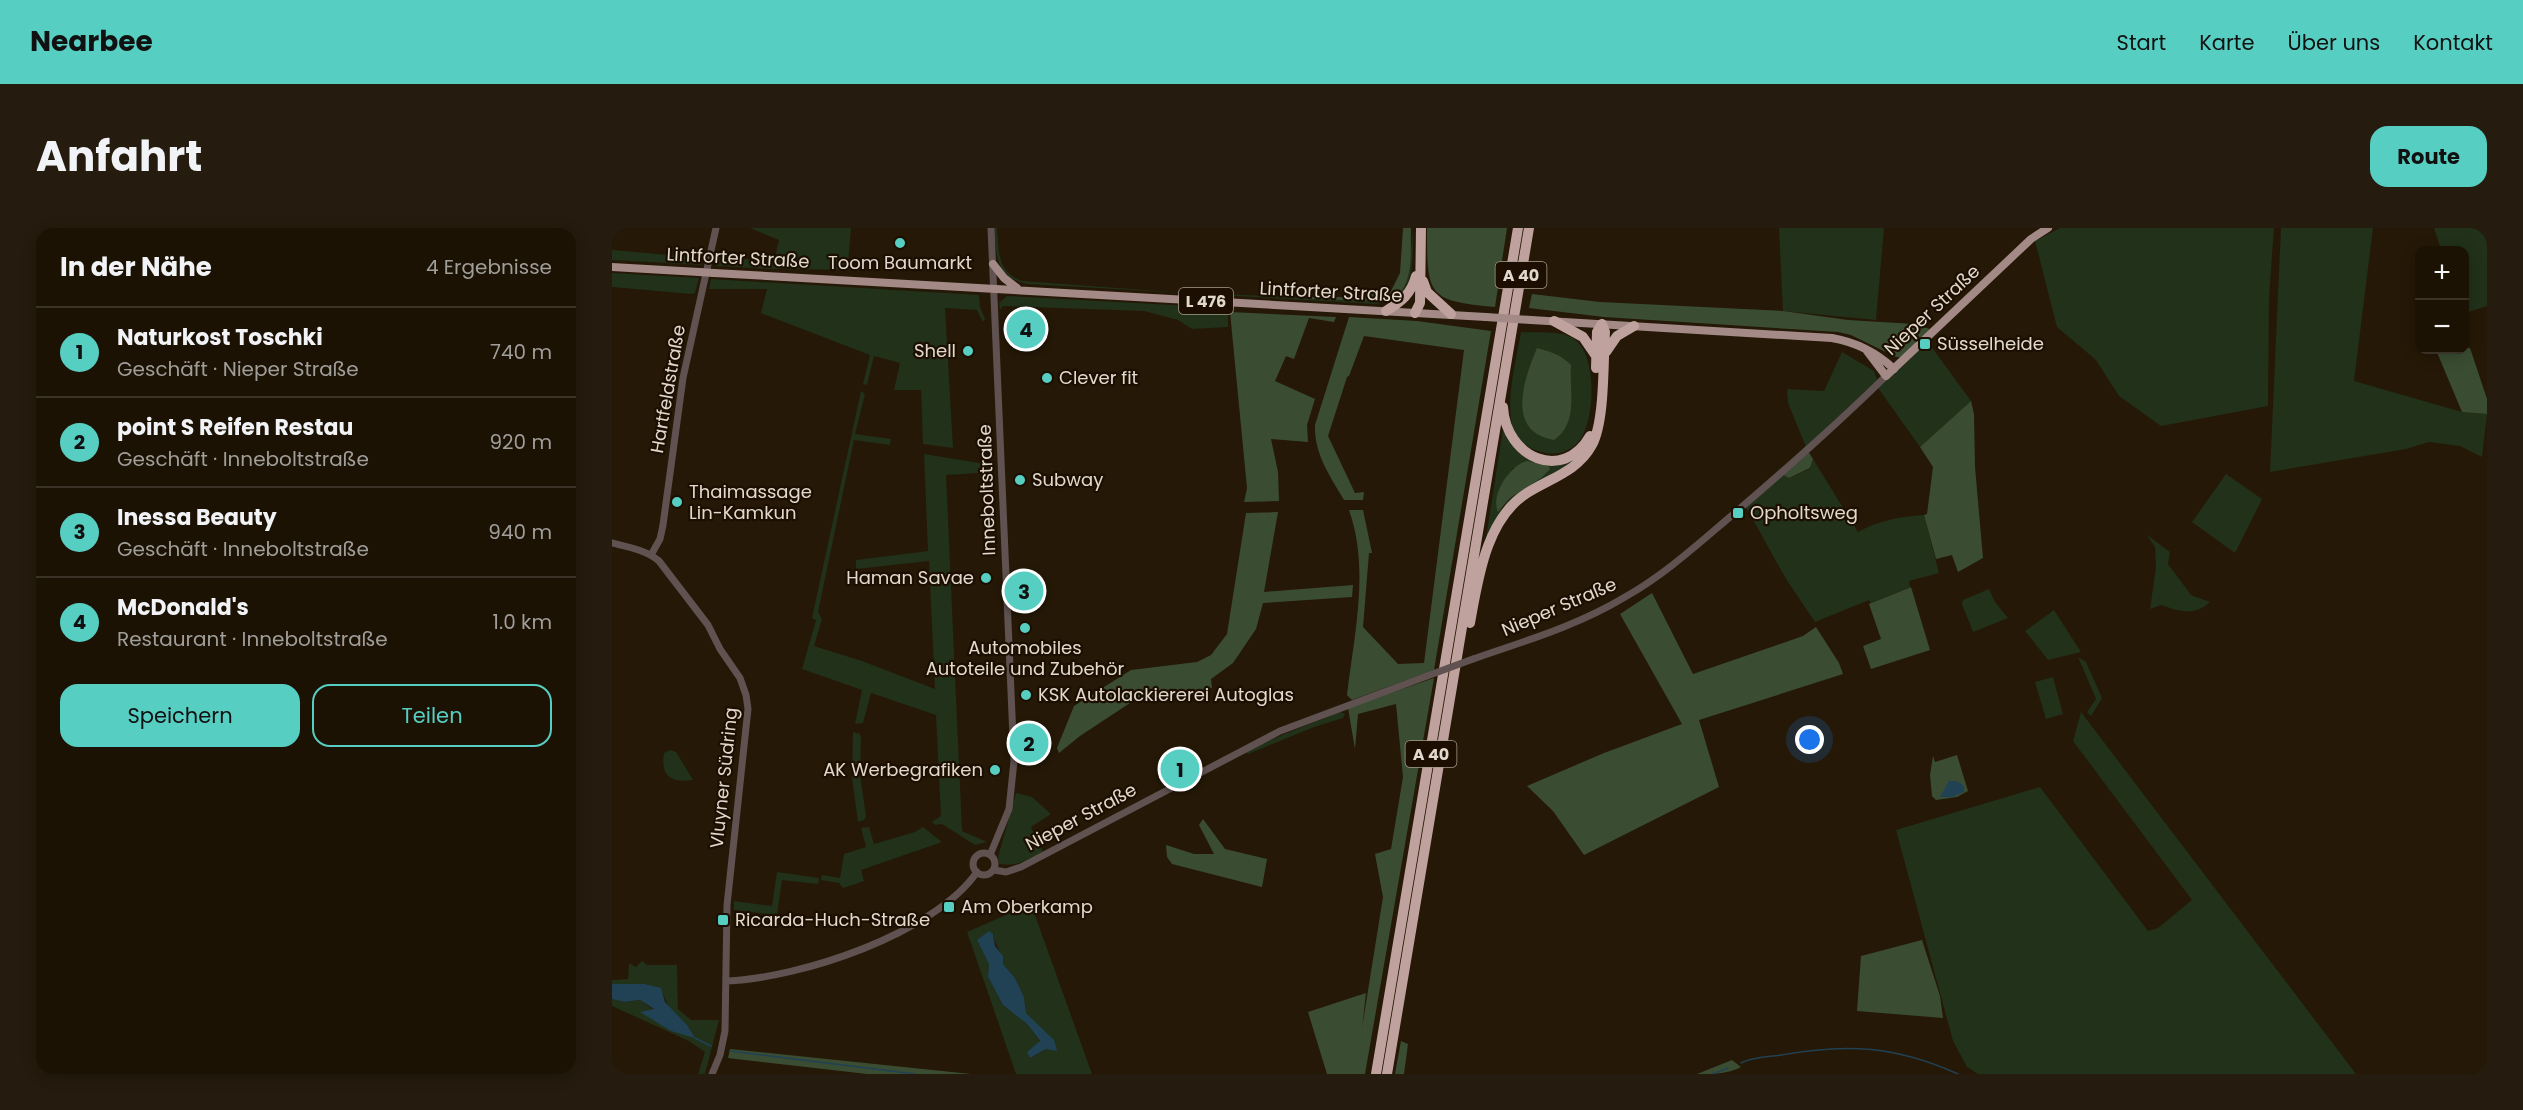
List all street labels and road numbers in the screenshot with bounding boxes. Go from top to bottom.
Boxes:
street label: Lintforter Straße [666,241,810,274]
street label: Nieper Straße [1878,259,1985,361]
road number: A 40 [1496,262,1546,288]
street label: Lintforter Straße [1259,275,1403,308]
road number: L 476 [1179,288,1233,314]
street label: Hartfeldstraße [644,323,691,455]
street label: Inneboltstraße [972,424,1001,556]
street label: Nieper Straße [1498,571,1620,642]
street label: Vluyner Südring [704,706,743,850]
road number: A 40 [1406,741,1456,767]
street label: Nieper Straße [1021,777,1141,856]

